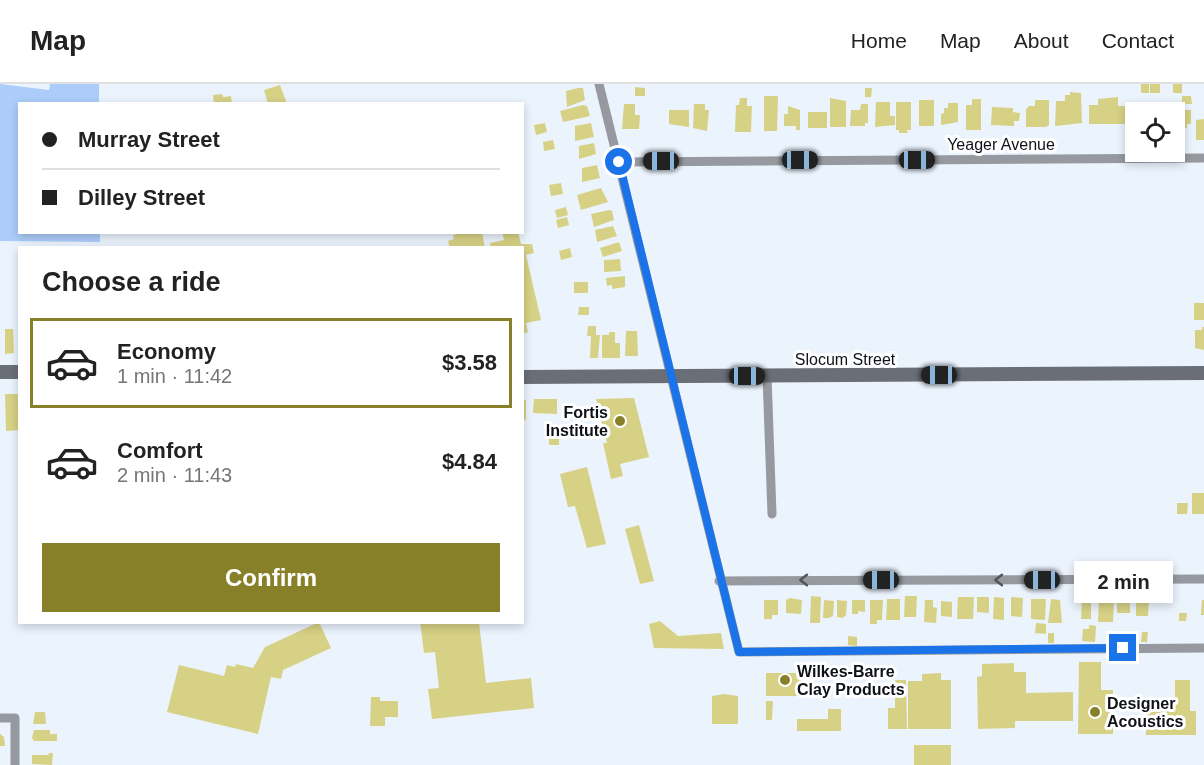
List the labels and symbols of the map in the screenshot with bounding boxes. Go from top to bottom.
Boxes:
street label: Yeager Avenue [947,136,1055,153]
route start [605,148,632,175]
car [782,151,818,169]
car [899,151,935,169]
car [643,152,679,170]
street label: Slocum Street [795,351,896,368]
car [921,366,957,384]
car [729,367,765,385]
place label: Fortis Institute [546,404,608,439]
marker: Fortis Institute [613,414,627,428]
callout: 2 min [1074,561,1172,603]
car [863,571,899,589]
car [1024,571,1060,589]
one-way arrow [799,574,808,586]
one-way arrow [994,574,1003,586]
route end [1109,634,1136,661]
place label: Wilkes-Barre Clay Products [797,663,905,698]
marker: Wilkes-Barre Clay Products [778,673,792,687]
place label: Designer Acoustics [1107,695,1184,730]
marker: Designer Acoustics [1088,705,1102,719]

